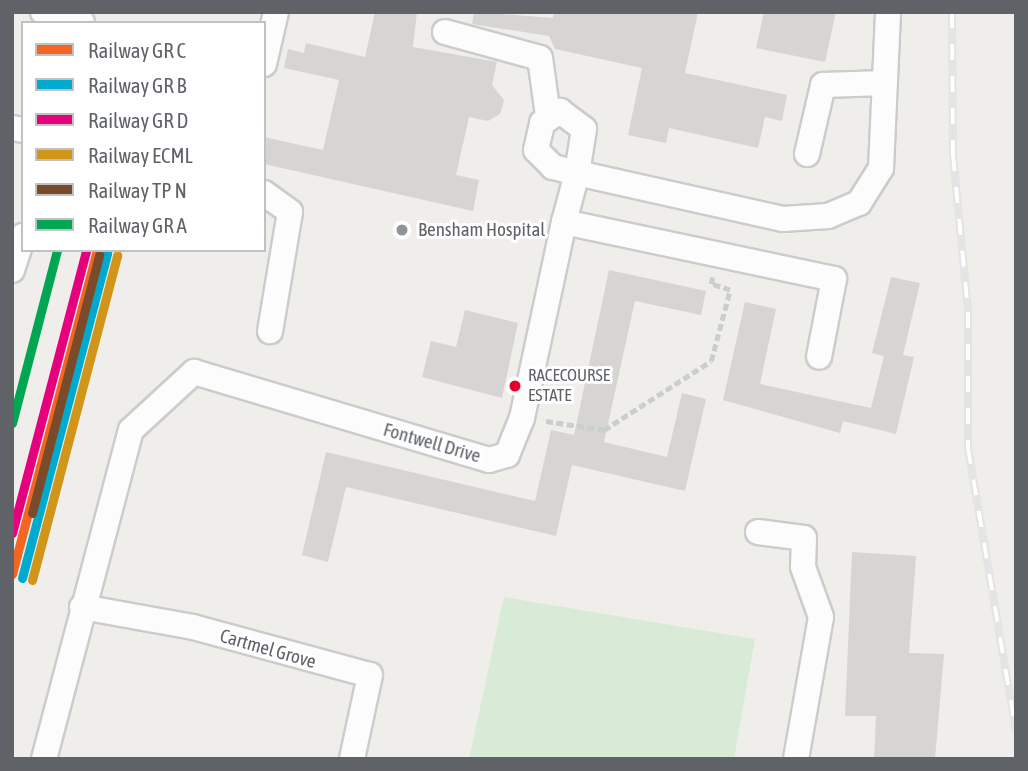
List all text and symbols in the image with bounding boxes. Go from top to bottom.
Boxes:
legend [21,21,266,252]
text: Railway GR C [88,38,186,62]
text: Railway GR B [88,73,187,97]
text: Railway GR D [88,108,188,132]
text: Railway ECML [88,143,193,167]
text: Railway TP N [88,178,187,202]
text: Railway GR A [88,213,187,237]
place label: Bensham Hospital [418,219,545,241]
marker: Bensham Hospital [392,220,412,240]
place label: RACECOURSE ESTATE [528,366,610,406]
marker: RACECOURSE ESTATE [508,379,522,393]
street label: Fontwell Drive [381,418,483,468]
street label: Cartmel Grove [217,624,319,674]

